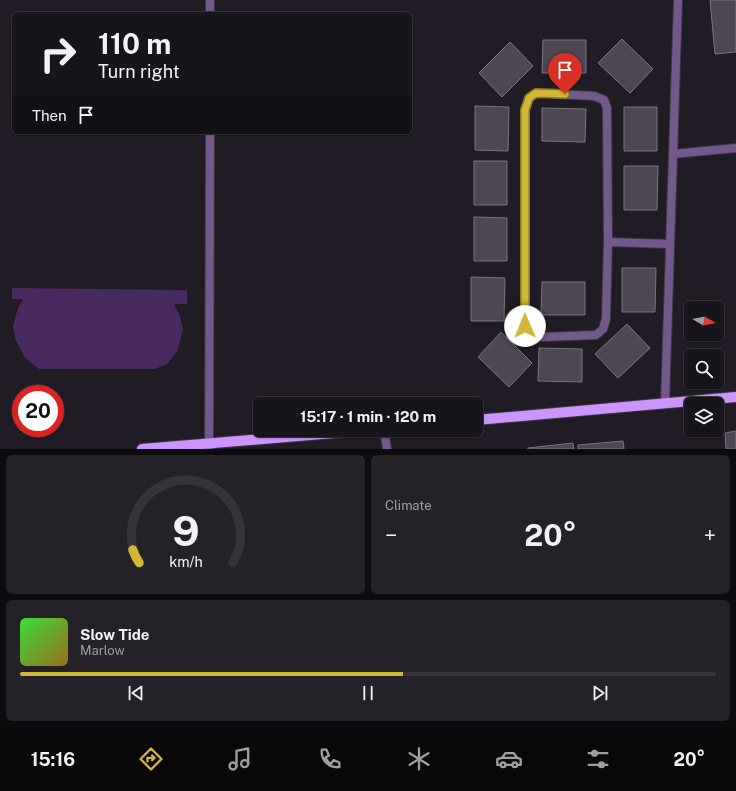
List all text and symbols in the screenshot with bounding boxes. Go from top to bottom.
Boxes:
text: 110 m [98,27,171,60]
icon: right [32,28,84,80]
pin [548,53,582,94]
icon: arrive [554,59,576,81]
text: Turn right [98,61,180,82]
icon: arrive [75,104,97,126]
text: Then [32,107,67,124]
north arrow [684,301,724,341]
map controls [684,301,724,437]
position arrow [504,305,546,347]
button: search [684,349,724,389]
speed limit sign: 20 [12,385,64,437]
button: layers [684,397,724,437]
text: 15:17 · 1 min · 120 m [300,408,436,425]
text: Climate [385,498,432,513]
text: 9 [172,505,199,554]
text: 20° [524,517,577,553]
text: − [385,522,397,548]
text: + [704,522,716,548]
text: km/h [169,552,202,569]
text: Slow Tide [80,626,149,643]
text: Marlow [80,643,125,658]
icon: previous [125,682,147,704]
icon: pause [357,682,379,704]
icon: next [589,682,611,704]
icon: directions [137,745,165,773]
icon: music [226,745,254,773]
icon: phone [316,745,344,773]
icon: climate [405,745,433,773]
icon: car [495,745,523,773]
icon: filters [584,745,612,773]
text: 15:16 [31,749,75,770]
text: 20° [674,749,705,770]

